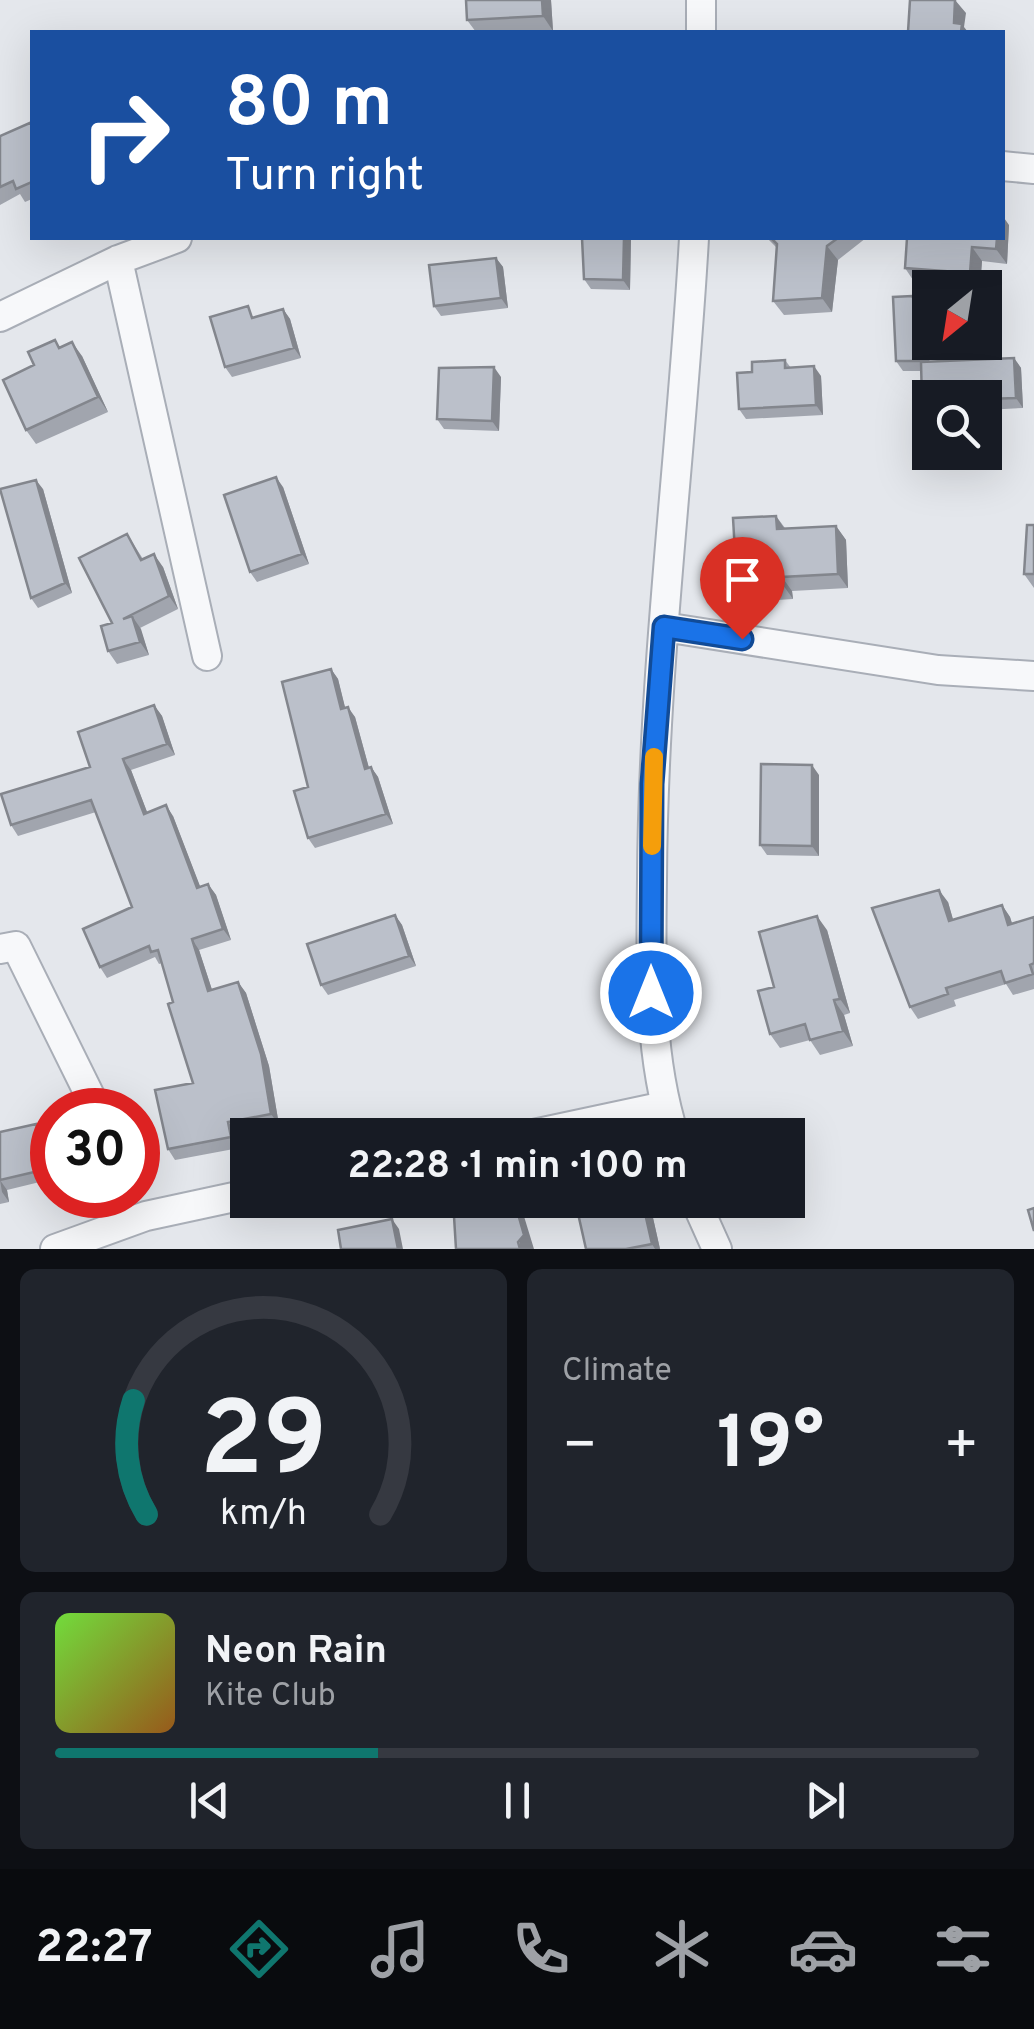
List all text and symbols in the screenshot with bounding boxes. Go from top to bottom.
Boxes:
text: 80 m [225,62,393,151]
icon: right [60,70,190,200]
text: Turn right [225,149,424,206]
north arrow [912,270,1002,360]
map controls [912,270,1002,470]
button: search [912,380,1002,470]
pin [700,537,785,640]
icon: arrive [715,552,770,607]
position arrow [599,941,703,1045]
speed limit sign: 30 [30,1088,160,1218]
text: 22:28 · 1 min · 100 m [347,1143,688,1192]
text: Climate [562,1352,672,1392]
text: 29 [200,1380,327,1512]
text: 19° [717,1400,824,1495]
text: − [562,1413,597,1483]
text: + [944,1413,979,1483]
text: km/h [220,1492,307,1538]
text: Neon Rain [205,1628,387,1677]
text: Kite Club [205,1677,336,1717]
icon: previous [182,1773,237,1828]
icon: pause [490,1773,545,1828]
icon: next [798,1773,853,1828]
icon: directions [224,1914,294,1984]
icon: music [365,1914,435,1984]
icon: phone [506,1914,576,1984]
icon: climate [647,1914,717,1984]
icon: car [788,1914,858,1984]
icon: filters [928,1914,998,1984]
text: 22:27 [35,1921,153,1978]

